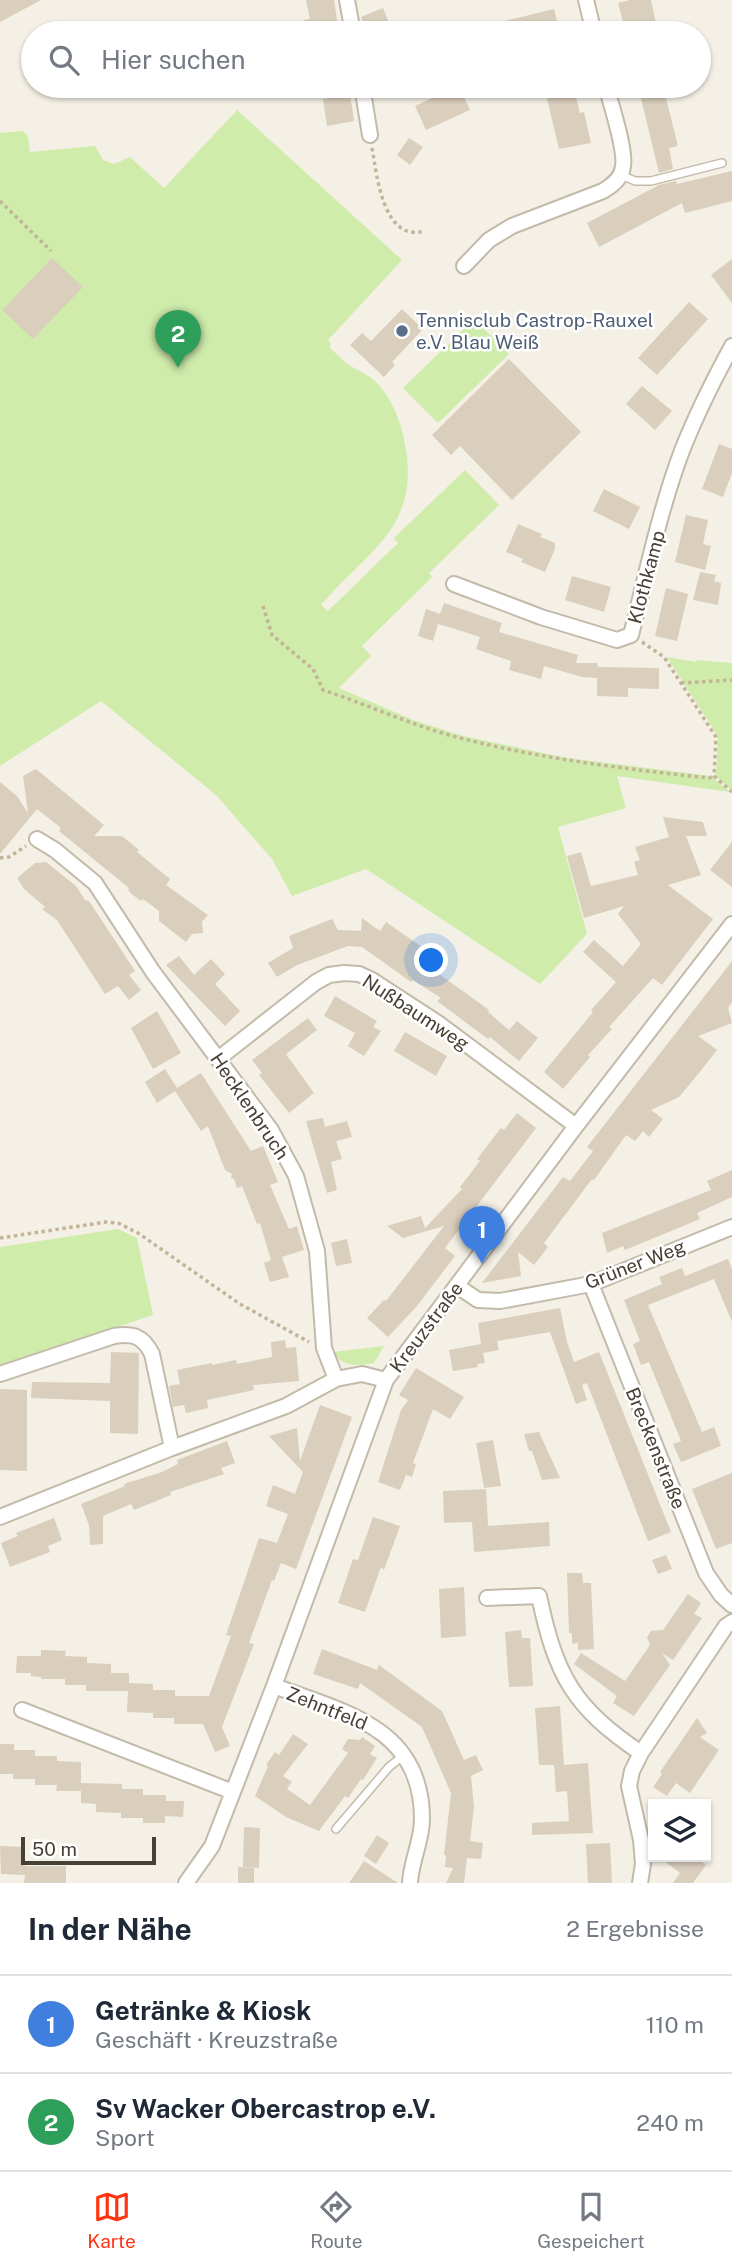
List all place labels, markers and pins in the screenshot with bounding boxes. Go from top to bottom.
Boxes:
place label: Tennisclub Castrop-Rauxel e.V. Blau Weiß [416,309,654,353]
pin: 2 [155,310,201,368]
marker: Tennisclub Castrop-Rauxel e.V. Blau Weiß [394,323,410,339]
pin: 1 [459,1206,505,1264]

